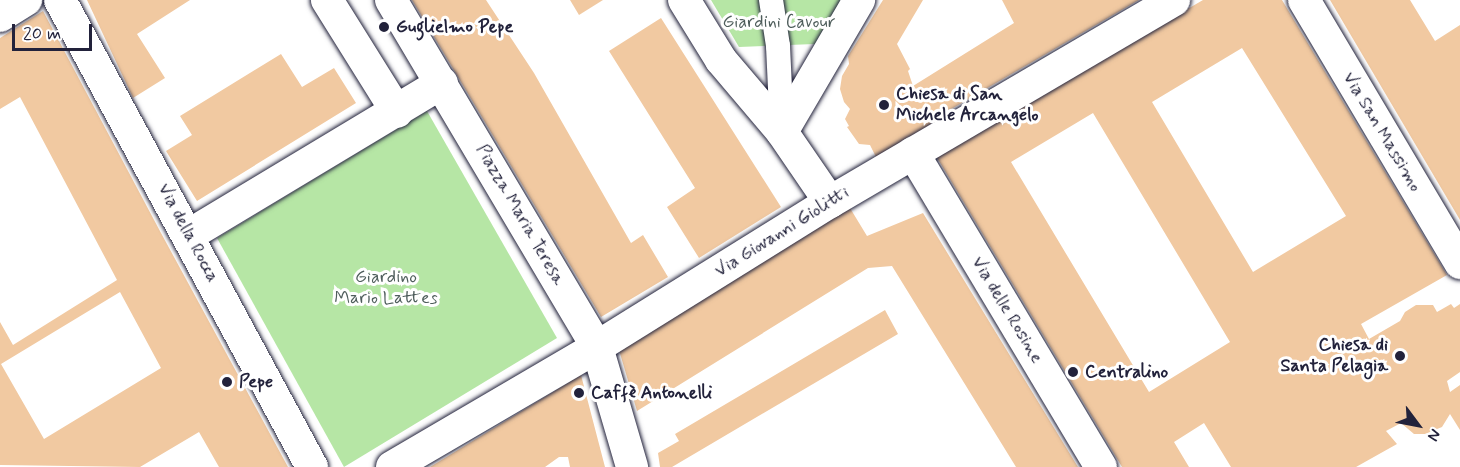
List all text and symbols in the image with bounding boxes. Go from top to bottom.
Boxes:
park label: Giardini Cavour [719,11,839,33]
scale bar [15,12,94,50]
place label: Guglielmo Pepe [396,16,512,38]
marker: Guglielmo Pepe [377,20,391,34]
text: 20 m [23,22,61,46]
street label: Via San Massimo [1339,71,1425,193]
place label: Chiesa di San Michele Arcangelo [896,84,1039,127]
marker: Chiesa di San Michele Arcangelo [877,98,891,112]
street label: Piazza Maria Teresa [471,141,569,289]
street label: Via della Rocca [153,180,223,286]
street label: Via Giovanni Giolitti [711,182,853,282]
street label: Via delle Rosine [967,253,1047,367]
park label: Giardino Mario Lattes [334,267,438,310]
place label: Chiesa di Santa Pelagia [1282,335,1388,378]
marker: Chiesa di Santa Pelagia [1393,349,1407,363]
place label: Centralino [1085,361,1168,383]
marker: Centralino [1066,365,1080,379]
place label: Pepe [239,371,273,393]
marker: Pepe [220,375,234,389]
place label: Caffè Antonelli [591,382,712,404]
marker: Caffè Antonelli [572,386,586,400]
north arrow [1388,395,1448,455]
text: N [1422,425,1445,445]

